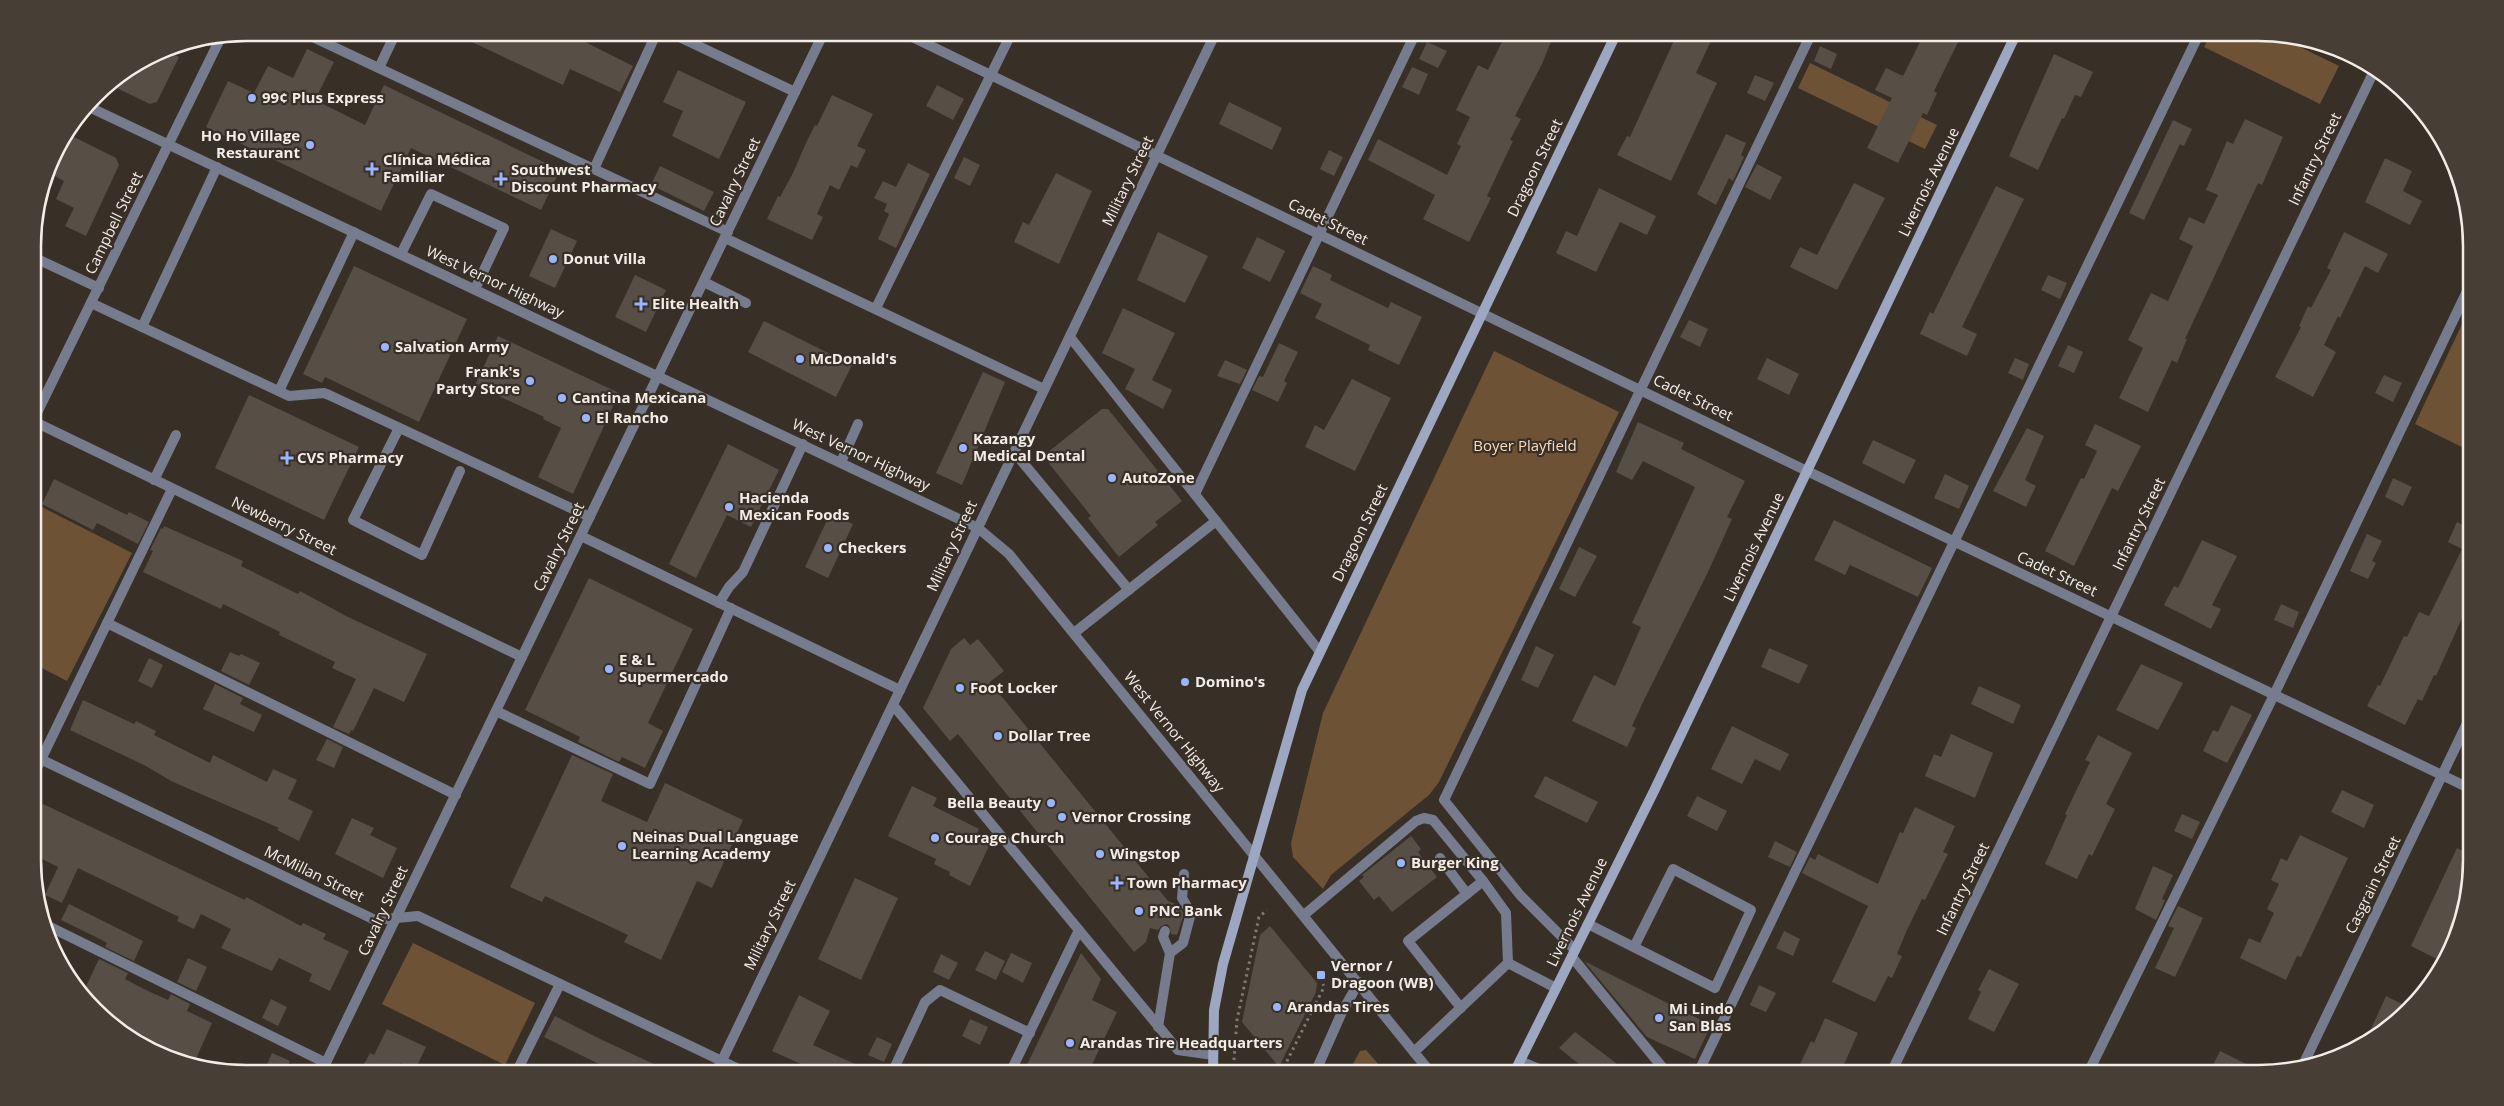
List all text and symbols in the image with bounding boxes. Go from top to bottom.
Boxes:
place label: 99¢ Plus Express [262,87,384,107]
marker: 99¢ Plus Express [246,92,258,104]
street label: Infantry Street [2283,109,2345,208]
street label: Dragoon Street [1502,115,1566,220]
street label: Livernois Avenue [1893,124,1963,239]
place label: Ho Ho Village Restaurant [201,125,300,162]
street label: Military Street [1097,132,1158,229]
street label: Cavalry Street [704,134,764,229]
marker: Ho Ho Village Restaurant [304,139,316,151]
place label: Clínica Médica Familiar [383,149,491,186]
place label: Southwest Discount Pharmacy [511,159,657,196]
marker: Clínica Médica Familiar [365,162,379,176]
street label: Campbell Street [80,168,147,277]
marker: Southwest Discount Pharmacy [495,173,507,185]
street label: Cadet Street [1285,193,1372,249]
street label: West Vernor Highway [423,240,568,322]
place label: Donut Villa [563,248,646,268]
marker: Donut Villa [547,253,559,265]
place label: Elite Health [652,293,739,313]
marker: Elite Health [634,297,648,311]
place label: Salvation Army [395,336,510,356]
marker: Salvation Army [379,341,391,353]
place label: McDonald's [810,348,897,368]
marker: McDonald's [794,353,806,365]
place label: Frank's Party Store [436,361,520,398]
street label: Cadet Street [1650,369,1737,425]
marker: Frank's Party Store [524,375,536,387]
place label: Cantina Mexicana [572,387,706,407]
marker: Cantina Mexicana [556,392,568,404]
place label: El Rancho [596,407,669,427]
marker: El Rancho [580,412,592,424]
street label: West Vernor Highway [789,413,934,495]
place label: Kazangy Medical Dental [973,428,1085,465]
park label: Boyer Playfield [1473,435,1577,455]
marker: Kazangy Medical Dental [957,442,969,454]
place label: CVS Pharmacy [297,447,404,467]
marker: CVS Pharmacy [281,452,293,464]
place label: AutoZone [1122,467,1195,487]
marker: AutoZone [1106,472,1118,484]
street label: Infantry Street [2107,474,2169,573]
street label: Dragoon Street [1327,480,1391,585]
place label: Hacienda Mexican Foods [739,487,850,524]
street label: Livernois Avenue [1718,489,1788,604]
street label: Newberry Street [229,491,340,559]
street label: Military Street [921,497,981,594]
street label: Cavalry Street [528,499,588,594]
marker: Hacienda Mexican Foods [723,501,735,513]
place label: Checkers [838,537,906,557]
marker: Checkers [822,542,834,554]
street label: Cadet Street [2014,546,2101,600]
place label: E & L Supermercado [619,649,728,686]
marker: E & L Supermercado [603,663,615,675]
street label: West Vernor Highway [1120,667,1230,796]
place label: Domino's [1195,671,1265,691]
marker: Domino's [1179,676,1191,688]
place label: Foot Locker [970,677,1058,697]
marker: Foot Locker [954,682,966,694]
place label: Dollar Tree [1008,725,1091,745]
marker: Dollar Tree [992,730,1004,742]
place label: Bella Beauty [947,792,1041,812]
marker: Bella Beauty [1045,797,1057,809]
place label: Vernor Crossing [1072,806,1191,826]
marker: Vernor Crossing [1056,811,1068,823]
place label: Neinas Dual Language Learning Academy [632,826,799,863]
place label: Courage Church [945,827,1064,847]
marker: Courage Church [929,832,941,844]
street label: Casgrain Street [2340,832,2404,937]
street label: Infantry Street [1931,839,1993,938]
street label: McMillan Street [261,840,368,906]
marker: Neinas Dual Language Learning Academy [616,840,628,852]
place label: Wingstop [1110,843,1180,863]
marker: Wingstop [1094,848,1106,860]
place label: Burger King [1411,852,1499,872]
street label: Livernois Avenue [1541,854,1611,969]
marker: Burger King [1395,857,1407,869]
street label: Cavalry Street [353,862,412,959]
place label: Town Pharmacy [1127,872,1247,892]
street label: Military Street [739,876,800,973]
marker: Town Pharmacy [1111,877,1123,889]
place label: PNC Bank [1149,900,1223,920]
marker: PNC Bank [1133,905,1145,917]
place label: Vernor / Dragoon (WB) [1331,955,1434,992]
marker: Vernor / Dragoon (WB) [1315,969,1327,981]
place label: Arandas Tires [1287,996,1389,1016]
place label: Mi Lindo San Blas [1669,998,1733,1035]
marker: Arandas Tires [1271,1001,1283,1013]
marker: Mi Lindo San Blas [1653,1012,1665,1024]
place label: Arandas Tire Headquarters [1080,1032,1283,1052]
marker: Arandas Tire Headquarters [1064,1037,1076,1049]

